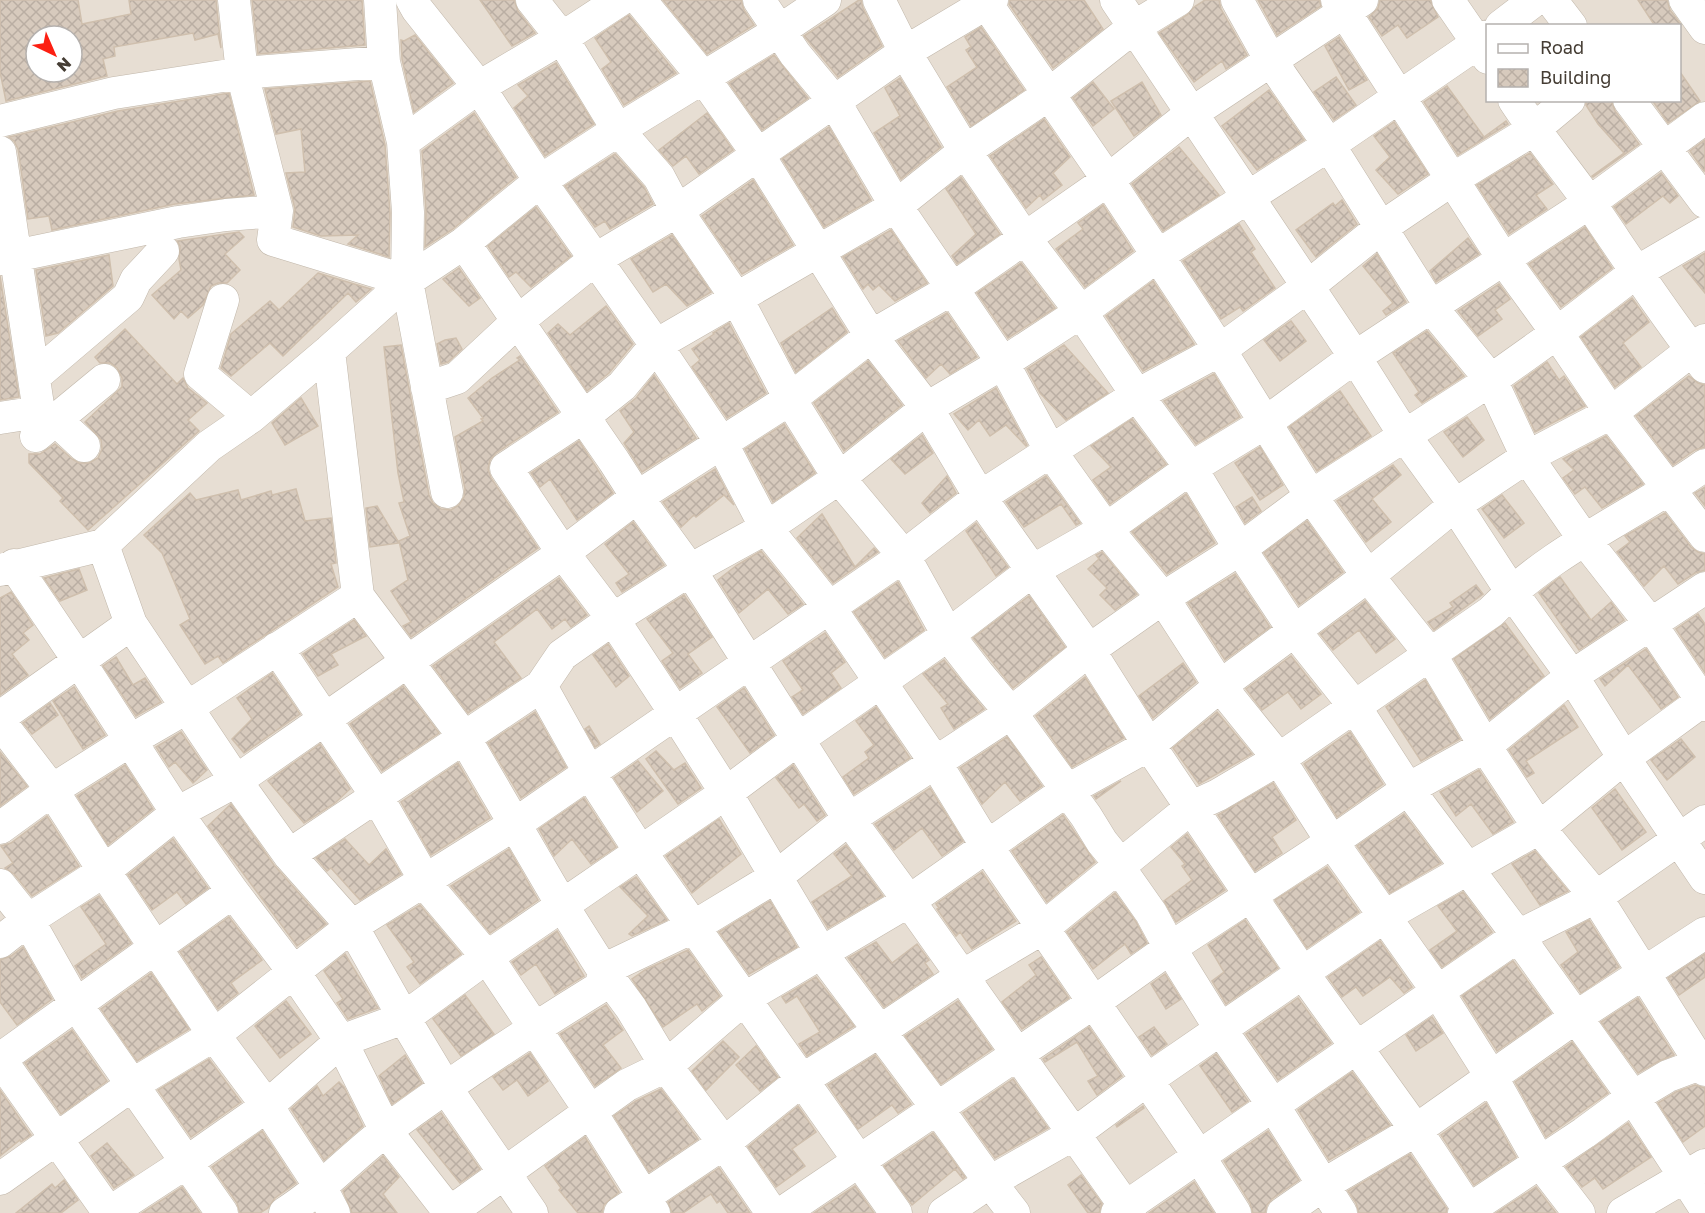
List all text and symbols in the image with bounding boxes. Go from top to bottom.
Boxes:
north arrow [24,24,84,84]
legend [1486,24,1681,102]
text: Road [1540,36,1584,58]
text: N [53,53,76,76]
text: Building [1540,66,1611,88]

